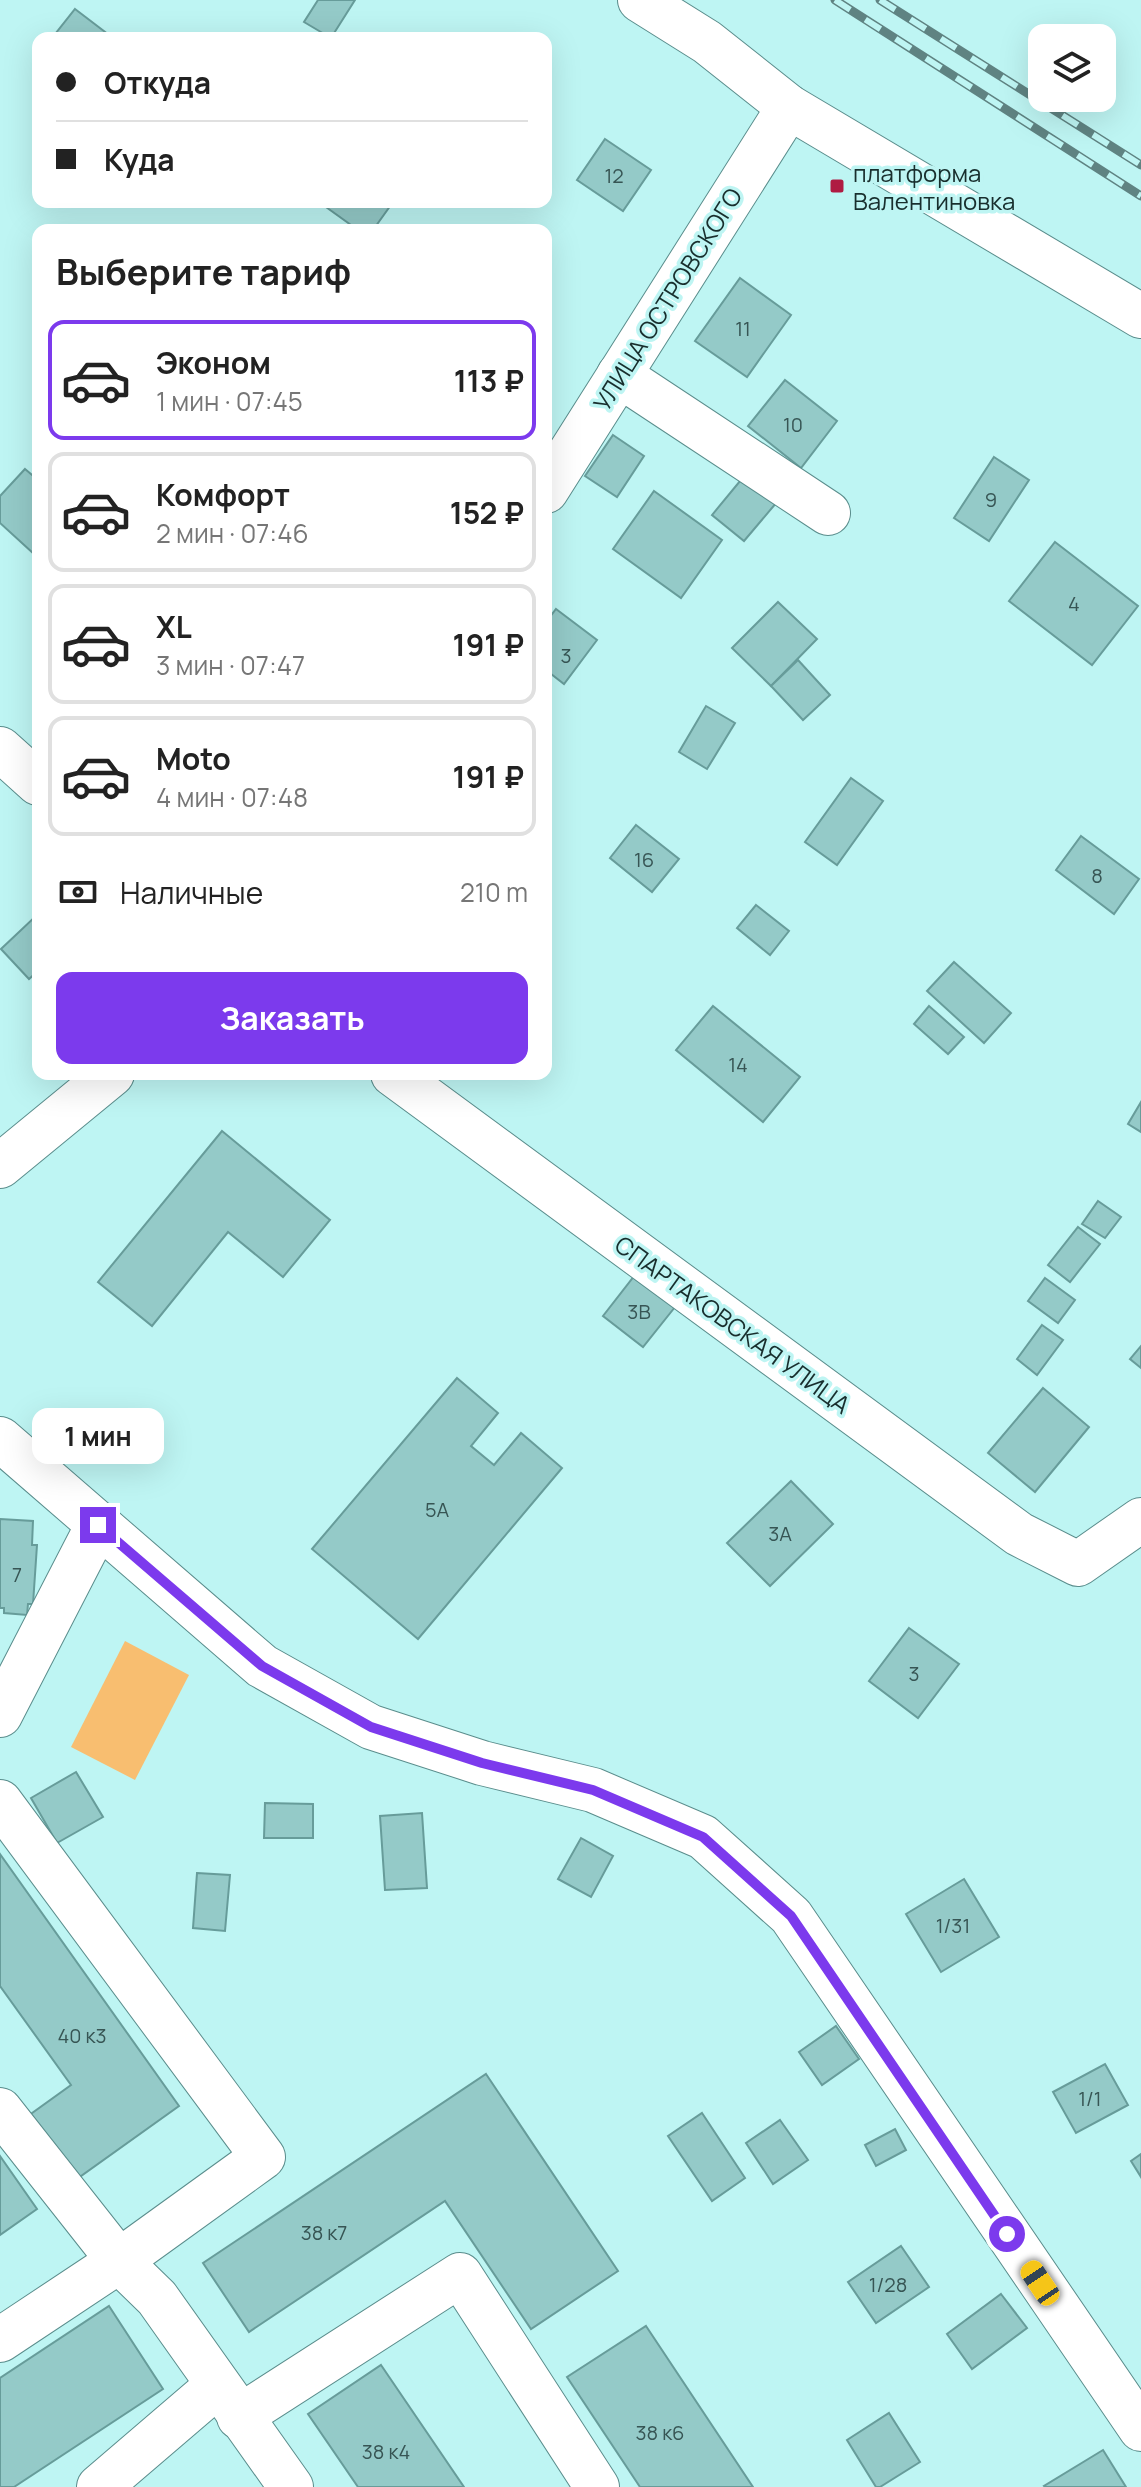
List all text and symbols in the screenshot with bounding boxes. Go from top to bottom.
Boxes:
map controls [1028,24,1116,112]
button: layers [1028,24,1116,112]
text: Откуда [104,62,211,103]
text: Куда [104,139,175,180]
place label: платформа Валентиновка [853,156,1015,217]
house number: 12 [604,162,624,189]
marker: платформа Валентиновка [828,177,846,195]
street label: УЛИЦА ОСТРОВСКОГО [585,181,749,417]
text: Выберите тариф [56,247,351,296]
house number: 11 [735,315,751,342]
text: Эконом [156,342,271,383]
icon: car [60,344,132,416]
text: 113 ₽ [454,360,524,401]
text: 1 мин · 07:45 [156,383,303,419]
house number: 10 [783,411,803,438]
text: Комфорт [156,474,290,515]
icon: car [60,476,132,548]
house number: 9 [985,486,997,513]
text: 152 ₽ [450,492,524,533]
text: 2 мин · 07:46 [156,515,309,551]
house number: 4 [1068,590,1080,617]
text: XL [156,606,192,647]
icon: car [60,608,132,680]
text: 191 ₽ [453,624,524,665]
house number: 3 [560,642,572,669]
text: 3 мин · 07:47 [156,647,305,683]
text: Moto [156,738,231,779]
icon: car [60,740,132,812]
text: 191 ₽ [453,756,524,797]
text: 4 мин · 07:48 [156,779,308,815]
house number: 16 [634,846,654,873]
house number: 8 [1091,862,1103,889]
icon: cash [56,870,100,914]
text: Наличные [120,872,263,913]
text: 210 m [460,874,528,910]
button: Заказать [56,972,528,1064]
house number: 14 [728,1051,748,1078]
street label: СПАРТАКОВСКАЯ УЛИЦА [609,1227,857,1421]
house number: 3В [627,1298,651,1325]
callout: 1 мин [32,1409,164,1465]
text: 1 мин [64,1418,132,1454]
house number: 5А [425,1496,449,1523]
route end [80,1507,116,1543]
house number: 3А [768,1520,792,1547]
house number: 7 [12,1561,22,1588]
house number: 3 [908,1660,920,1687]
house number: 1/31 [936,1912,970,1939]
house number: 40 к3 [58,2022,106,2049]
house number: 1/1 [1078,2085,1102,2112]
route start [989,2216,1025,2252]
house number: 38 к7 [301,2219,347,2246]
car [1017,2256,1063,2310]
house number: 1/28 [869,2271,907,2298]
house number: 38 к6 [636,2419,685,2446]
house number: 38 к4 [362,2438,410,2465]

